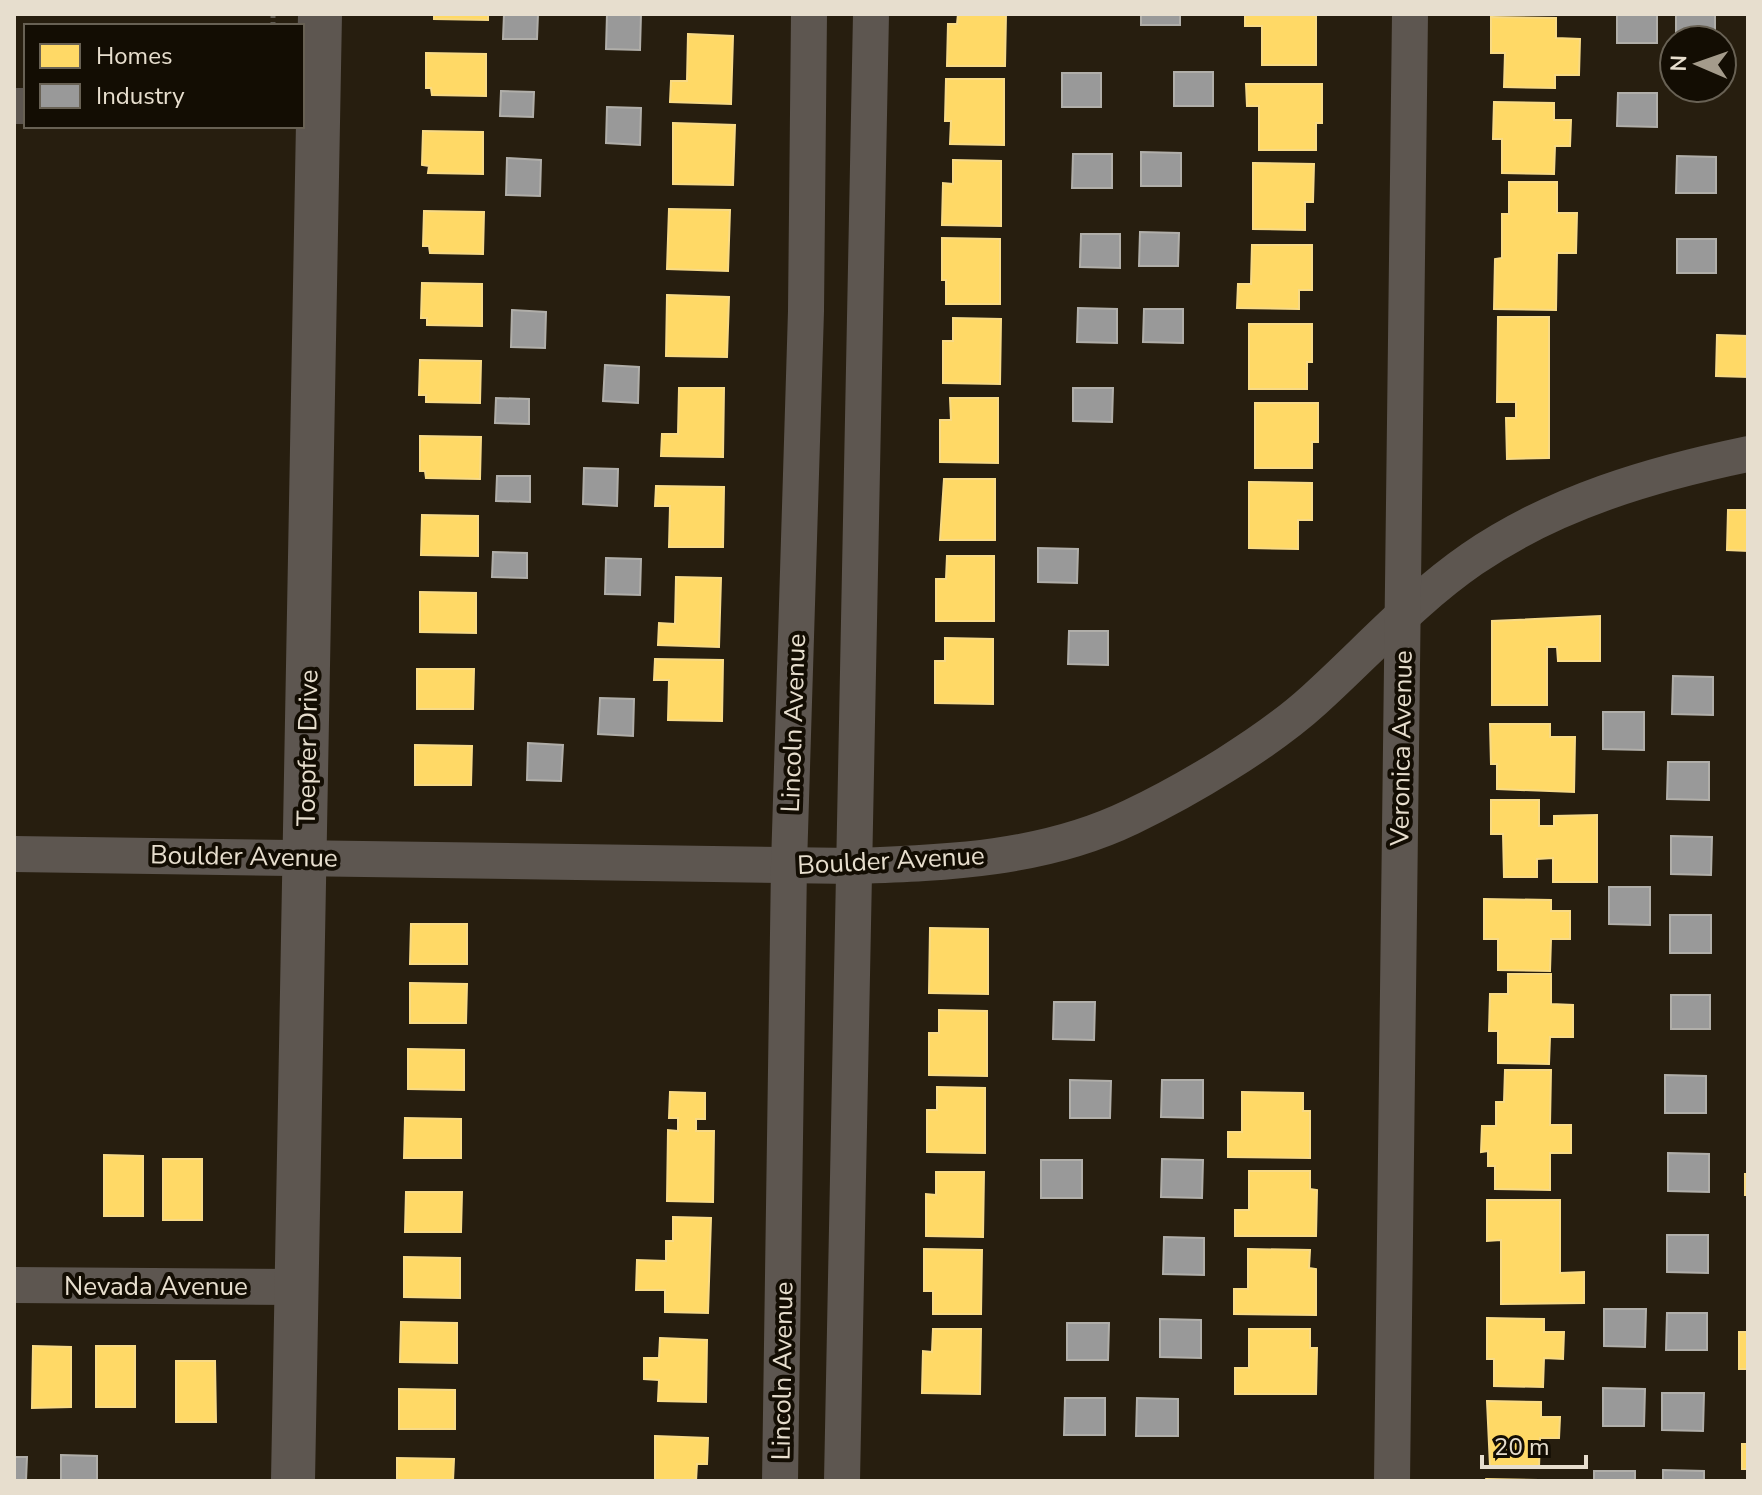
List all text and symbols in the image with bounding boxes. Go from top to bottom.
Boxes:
legend [24,24,304,128]
north arrow [1658,24,1738,104]
text: Homes [96,40,172,72]
text: N [1664,55,1694,72]
text: Industry [96,80,185,112]
street label: Lincoln Avenue [773,633,814,813]
street label: Veronica Avenue [1382,650,1421,847]
street label: Toepfer Drive [289,669,326,827]
street label: Boulder Avenue [150,837,338,876]
street label: Boulder Avenue [796,838,986,883]
street label: Nevada Avenue [64,1269,248,1304]
street label: Lincoln Avenue [763,1281,802,1461]
scale bar [1482,1419,1586,1469]
text: 20 m [1494,1431,1550,1463]

